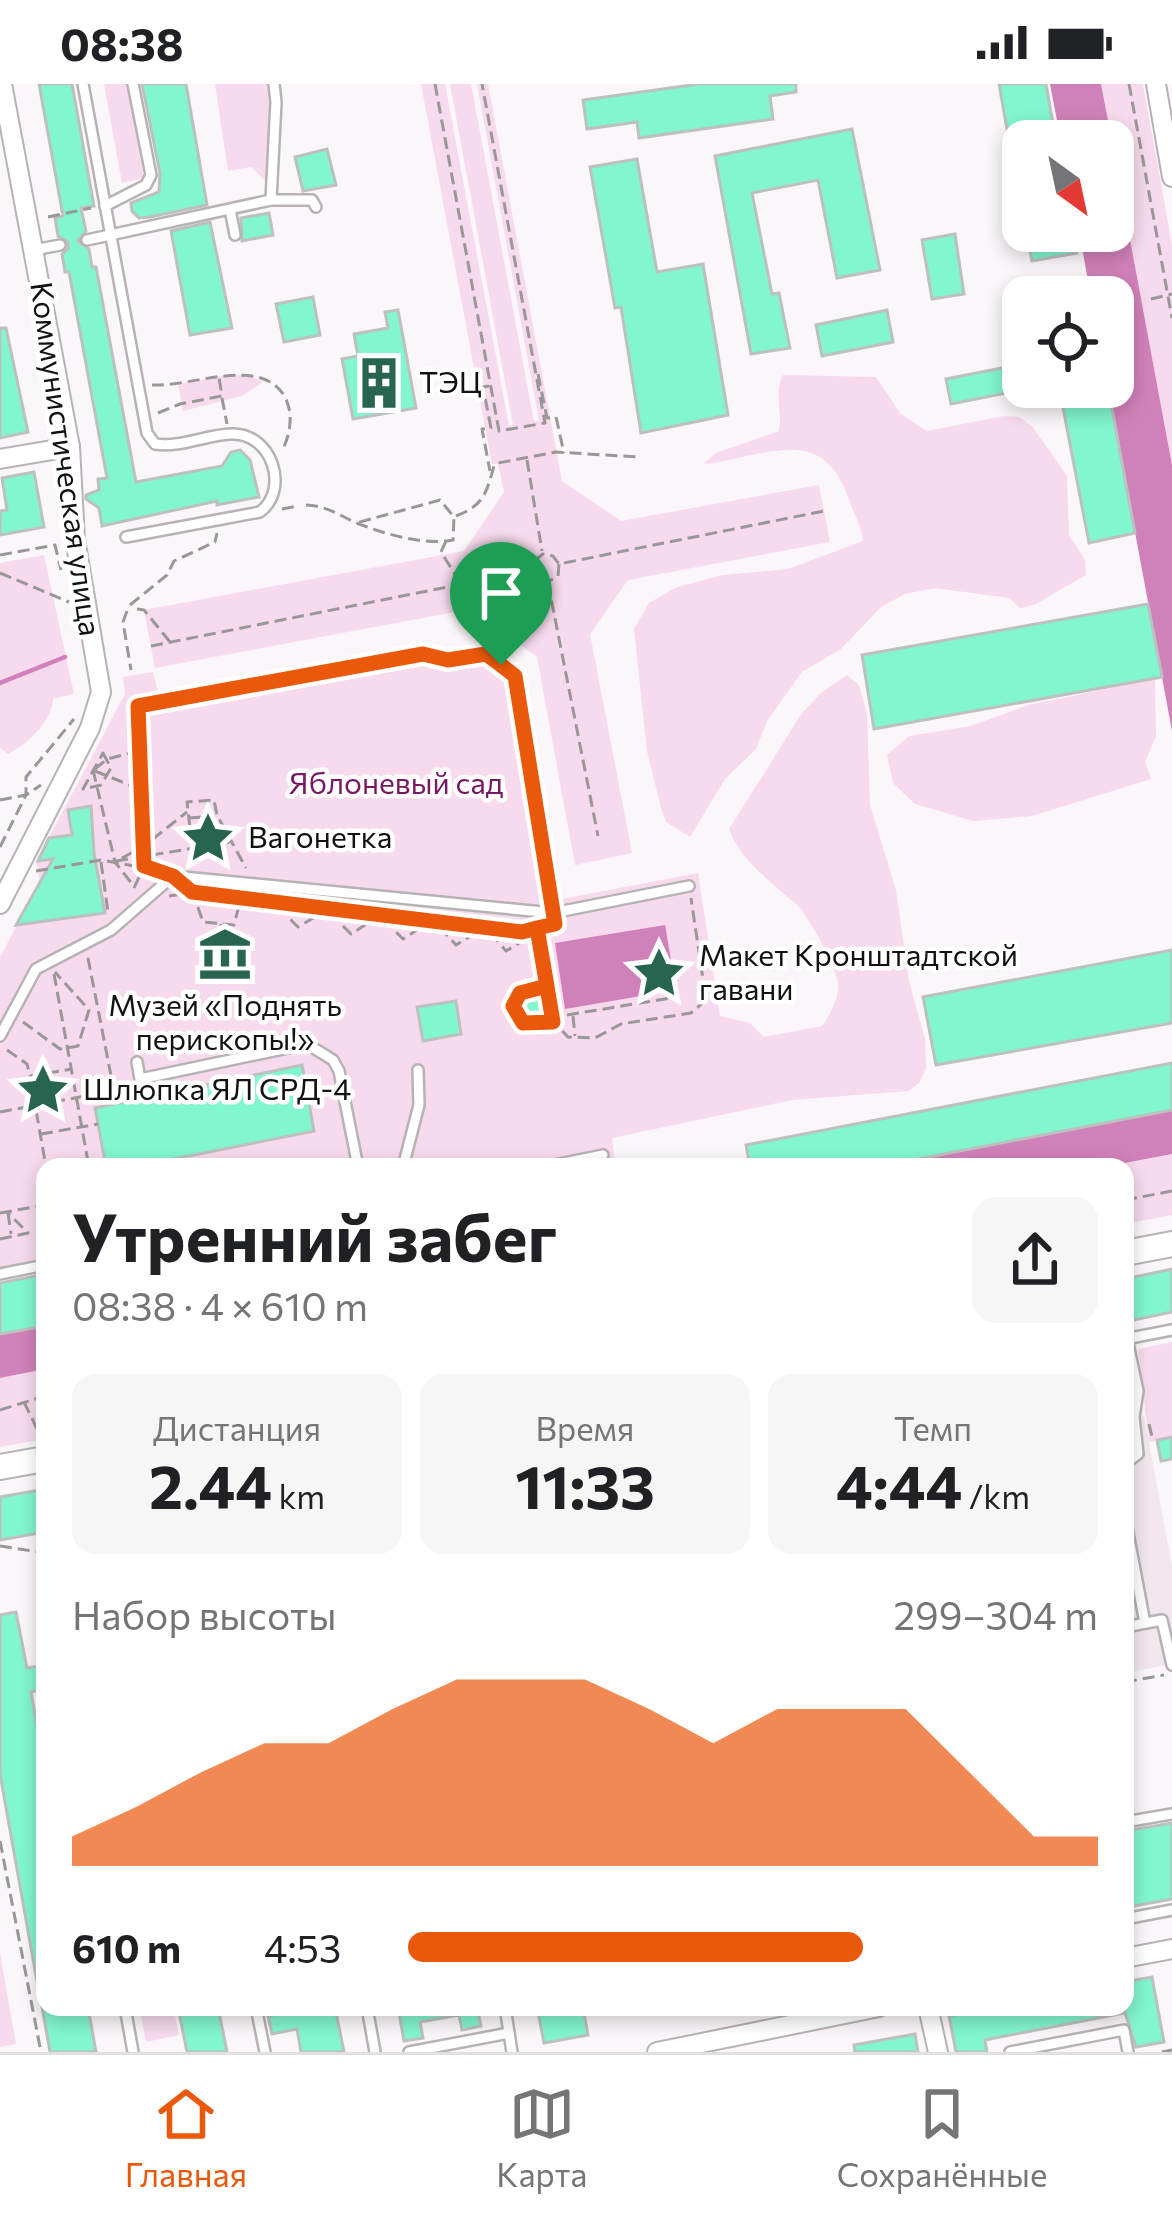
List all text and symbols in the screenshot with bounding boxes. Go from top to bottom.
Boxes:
text: 08:38 [60,15,184,70]
north arrow [1002,120,1134,252]
map controls [1002,120,1134,408]
button: locate [1002,276,1134,408]
street label: Коммунистическая улица [24,279,111,638]
building icon: ТЭЦ [350,354,408,412]
place label: ТЭЦ [419,362,482,399]
pin [450,542,552,665]
icon: arrive [468,560,534,626]
park label: Яблоневый сад [289,763,503,800]
place icon: Вагонетка [179,809,237,867]
place label: Вагонетка [248,817,392,854]
museum icon: Музей «Поднять перископы!» [196,925,254,983]
place label: Макет Кронштадтской гавани [699,935,1018,1006]
place icon: Макет Кронштадтской гавани [630,944,688,1002]
place label: Музей «Поднять перископы!» [108,985,342,1056]
place icon: Шлюпка ЯЛ СРД-4 [14,1061,72,1119]
place label: Шлюпка ЯЛ СРД-4 [83,1069,351,1106]
text: Утренний забег [72,1195,557,1276]
button: share [972,1197,1098,1323]
text: 08:38 · 4 × 610 m [72,1281,368,1329]
text: Дистанция [153,1407,321,1448]
text: Время [536,1407,634,1448]
text: Темп [894,1407,972,1448]
text: 2.44 [149,1448,272,1521]
text: 11:33 [515,1448,655,1521]
text: 4:44 [836,1448,962,1521]
text: km [272,1475,325,1516]
text: /km [962,1475,1030,1516]
text: Набор высоты [72,1590,337,1638]
text: 299–304 m [894,1590,1098,1638]
text: 610 m [72,1923,181,1971]
text: 4:53 [264,1923,341,1971]
tab: Главная [125,2081,247,2194]
tab: Карта [496,2081,587,2194]
tab: Сохранённые [837,2081,1047,2194]

